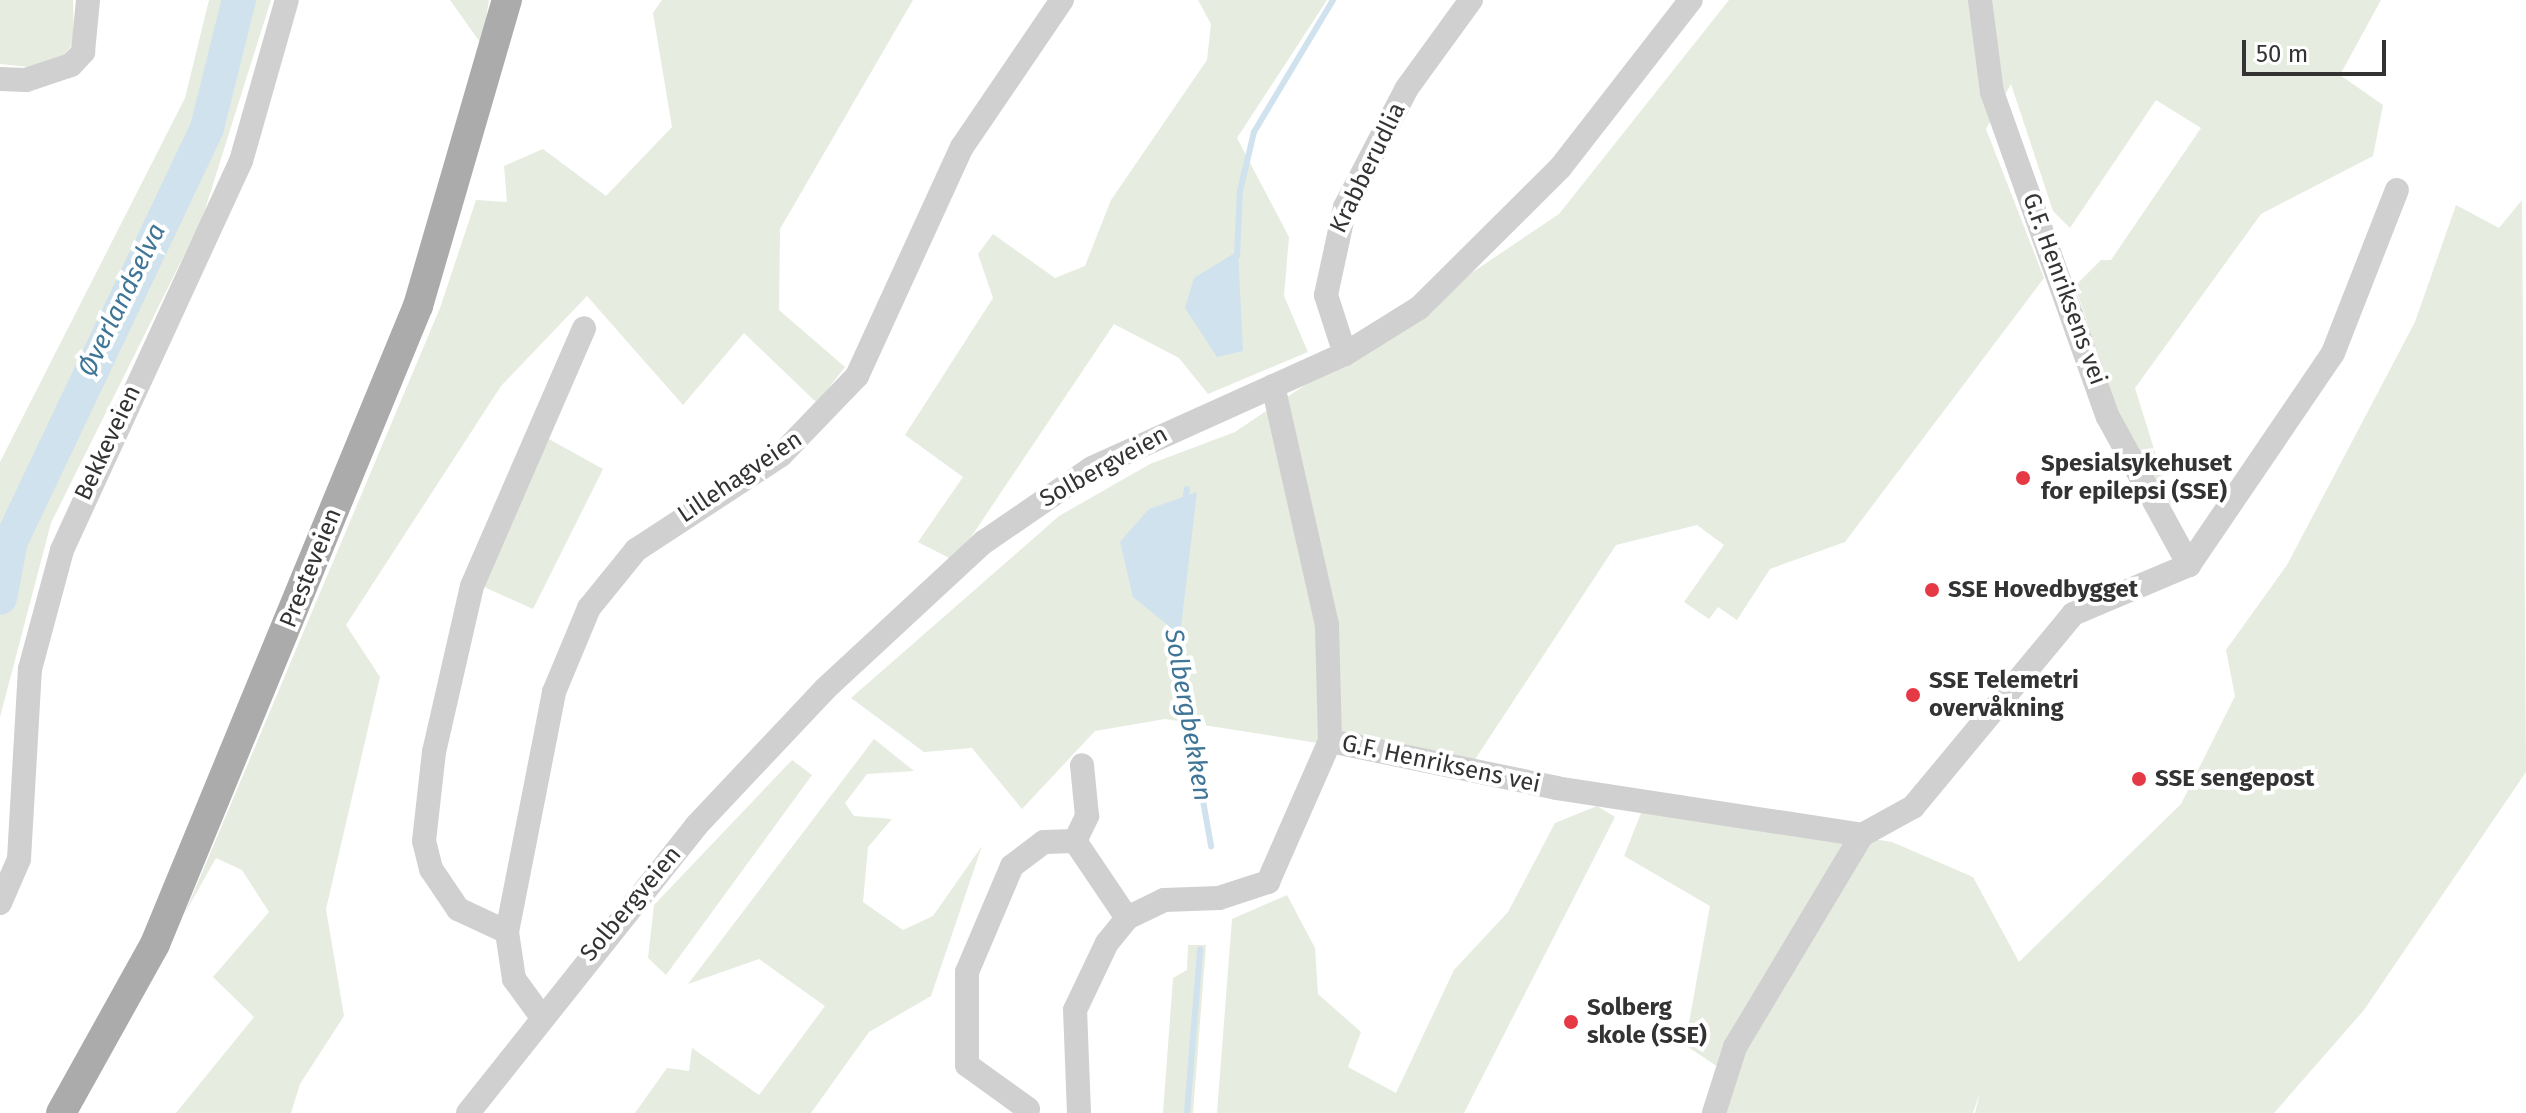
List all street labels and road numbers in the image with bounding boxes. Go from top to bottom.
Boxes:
street label: Krabberudlia [1324,98,1412,238]
street label: G.F. Henriksens vei [2016,189,2112,389]
street label: Bekkeveien [69,381,147,505]
street label: Solbergveien [1035,420,1173,514]
street label: Lillehagveien [672,425,808,529]
street label: Presteveien [274,504,348,632]
street label: G.F. Henriksens vei [1339,729,1543,799]
street label: Solbergveien [574,841,688,967]

